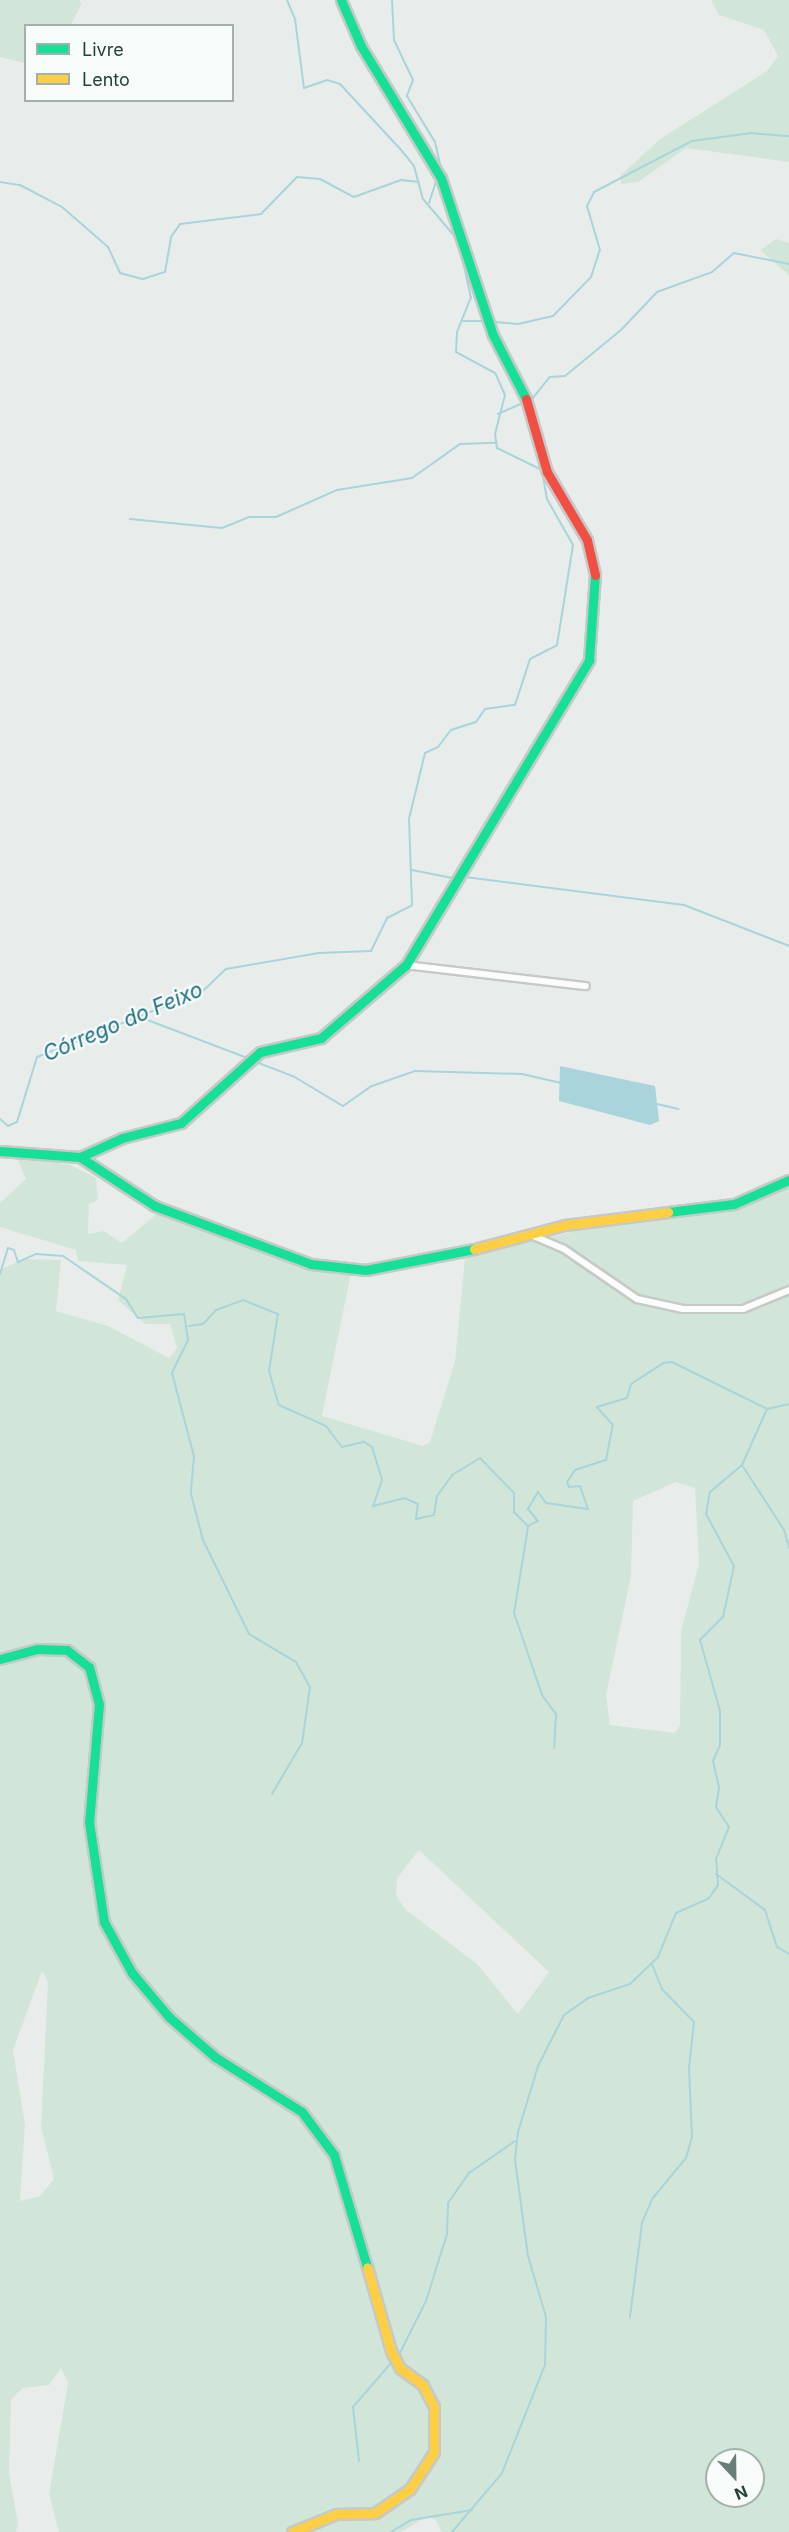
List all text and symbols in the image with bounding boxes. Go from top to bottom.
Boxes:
legend [24,24,234,102]
text: Livre [82,39,124,60]
text: Lento [82,69,130,90]
water label: Córrego do Feixo [39,977,207,1067]
north arrow [705,2448,765,2508]
text: N [732,2481,750,2504]

